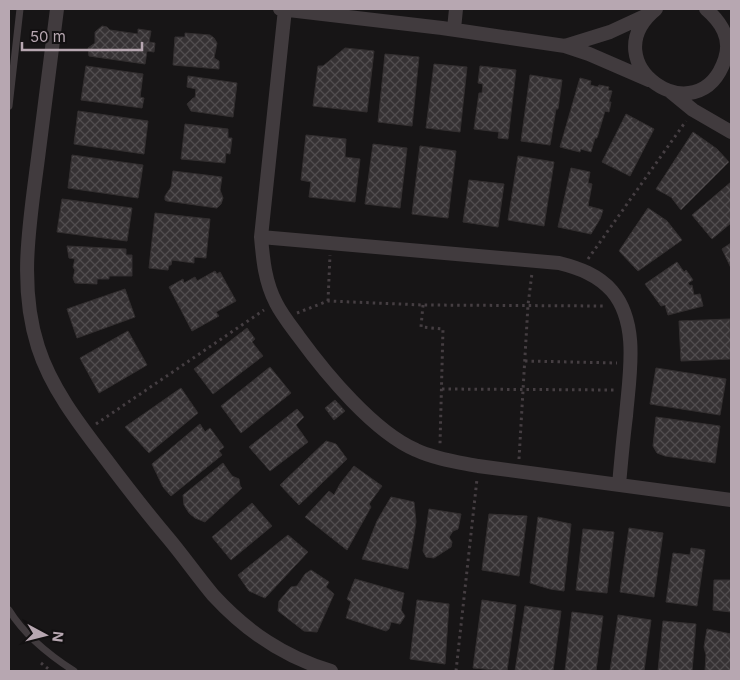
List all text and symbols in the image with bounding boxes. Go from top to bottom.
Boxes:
scale bar [22,20,142,52]
text: 50 m [30,27,66,46]
north arrow [20,610,70,660]
text: N [49,630,67,643]

